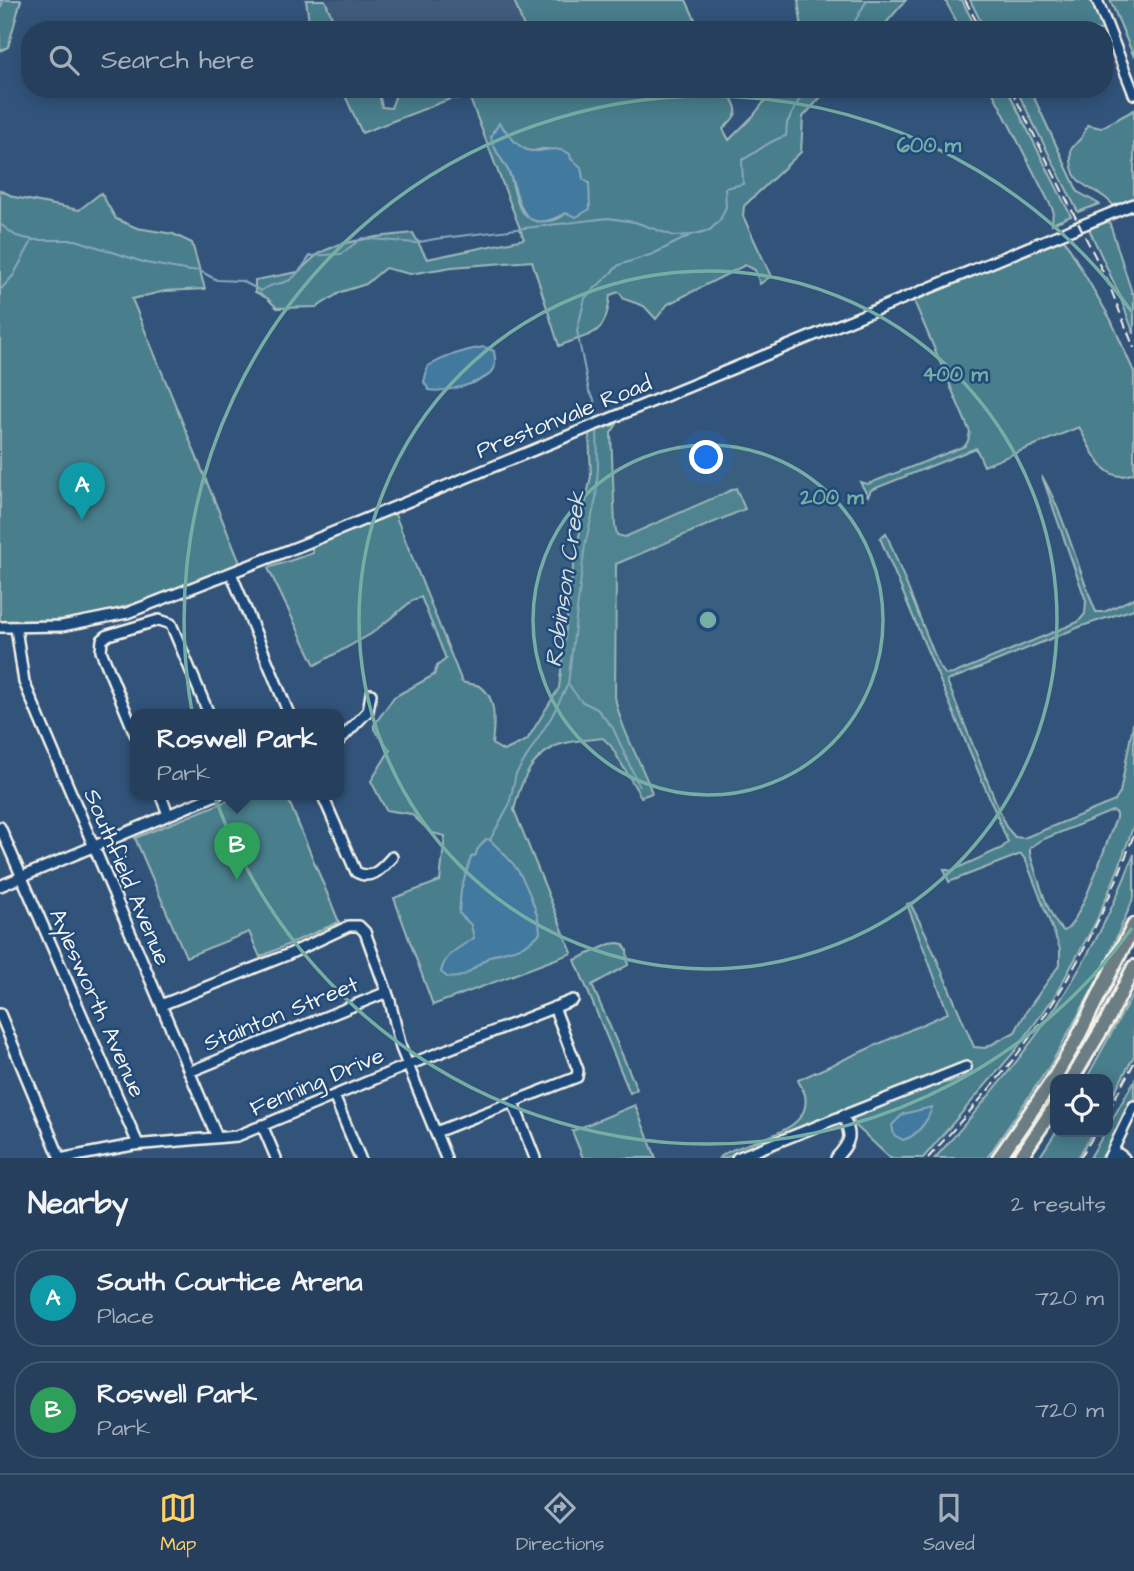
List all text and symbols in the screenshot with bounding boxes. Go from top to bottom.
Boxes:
search box [21,21,1113,98]
icon: search [45,41,83,79]
text: Search here [101,42,254,78]
text: 600 m [897,131,962,160]
text: 400 m [922,360,988,389]
street label: Prestonvale Road [471,367,657,467]
your location [689,440,723,474]
pin: A [59,462,105,520]
text: 200 m [799,483,864,512]
water label: Robinson Creek [537,487,595,669]
centre of rings [696,608,720,632]
popup [130,709,344,800]
text: Roswell Park [157,721,317,757]
text: Park [157,757,210,789]
street label: Southfield Avenue [75,784,179,970]
pin: B [214,822,260,880]
street label: Aylesworth Avenue [40,903,153,1103]
street label: Stainton Street [199,968,364,1060]
street label: Fenning Drive [245,1039,389,1126]
map controls [1050,1074,1113,1137]
button: locate [1050,1074,1113,1137]
text: Nearby [28,1183,128,1225]
text: 2 results [1011,1188,1106,1220]
text: South Courtice Arena [97,1264,363,1300]
text: A [46,1282,60,1314]
text: 720 m [1035,1282,1104,1314]
text: Place [97,1300,154,1332]
text: Roswell Park [97,1376,257,1412]
text: B [45,1394,61,1426]
text: 720 m [1035,1394,1104,1426]
text: Park [97,1412,150,1444]
tab: Map [159,1489,197,1558]
tab: Directions [516,1489,604,1558]
tab: Saved [923,1489,975,1558]

